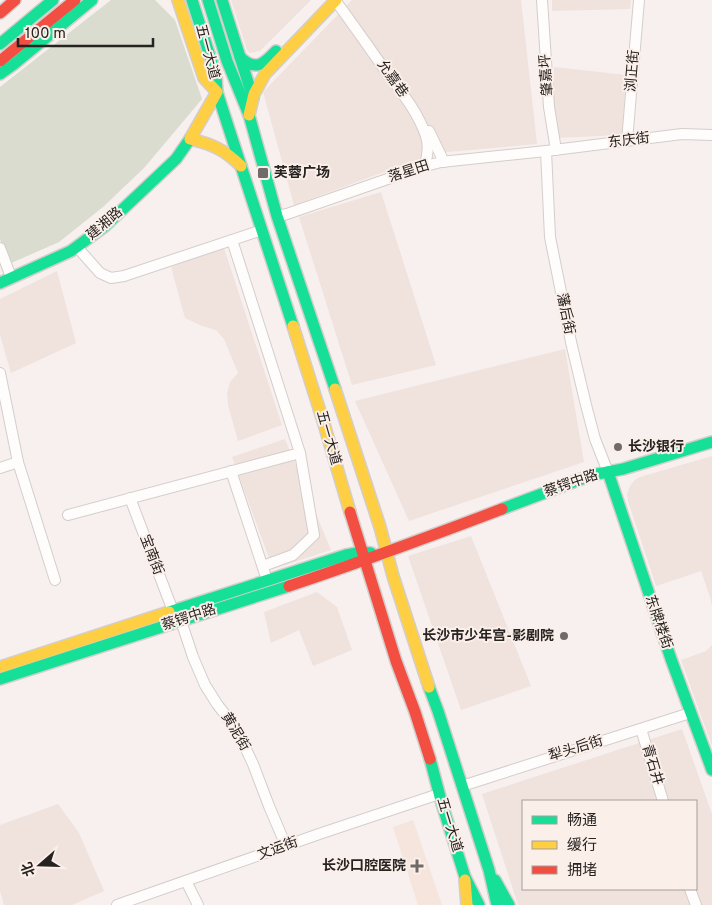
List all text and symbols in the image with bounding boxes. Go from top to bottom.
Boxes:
scale bar [18,15,152,47]
street label: 五一大道 [192,23,222,81]
text: 100 m [25,25,66,44]
street label: 浏正街 [623,49,643,93]
street label: 肇嘉坪 [537,53,557,97]
street label: 允嘉巷 [373,57,411,101]
street label: 东庆街 [607,130,651,152]
street label: 落星田 [386,157,432,187]
place label: 芙蓉广场 [274,164,330,182]
marker: 芙蓉广场 [256,166,270,180]
street label: 建湘路 [83,204,127,244]
street label: 藩后街 [553,292,577,336]
street label: 五一大道 [312,409,344,467]
place label: 长沙银行 [628,438,684,456]
marker: 长沙银行 [612,441,624,453]
street label: 蔡锷中路 [542,467,600,501]
street label: 宝南街 [136,532,166,578]
street label: 东牌楼街 [641,592,676,651]
street label: 蔡锷中路 [160,601,218,635]
place label: 长沙市少年宫-影剧院 [422,627,554,645]
marker: 长沙市少年宫-影剧院 [558,630,570,642]
street label: 黄泥街 [217,710,253,754]
street label: 犁头后街 [547,733,605,765]
street label: 青石井 [638,742,667,788]
street label: 五一大道 [433,796,465,854]
legend [522,800,697,890]
text: 畅通 [567,812,597,831]
street label: 文运街 [255,834,301,864]
text: 缓行 [567,837,597,856]
north arrow [15,840,65,890]
place label: 长沙口腔医院 [322,857,406,875]
text: 北 [19,859,40,878]
marker: 长沙口腔医院 [410,859,424,873]
text: 拥堵 [567,862,597,881]

